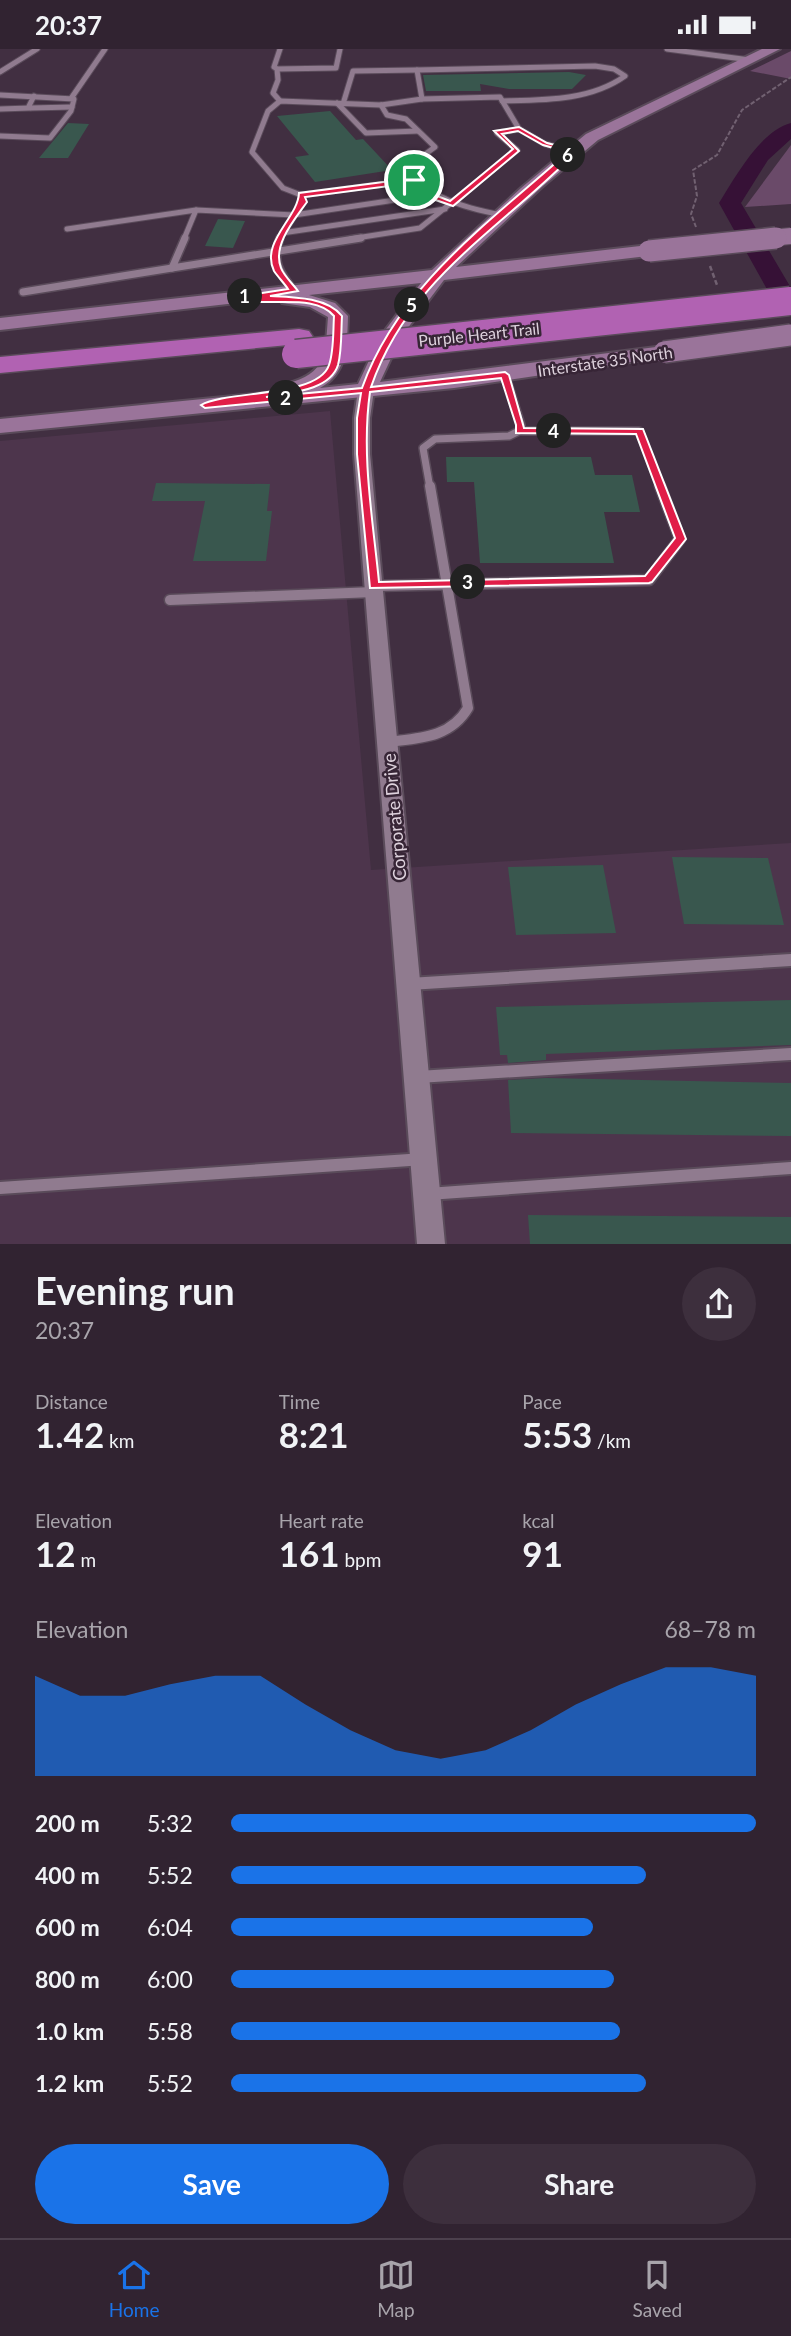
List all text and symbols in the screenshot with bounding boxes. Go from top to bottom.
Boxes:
text: 20:37 [35,9,102,41]
pin: 6 [550,137,586,173]
text: 6 [562,143,573,166]
pin [384,150,444,210]
icon: arrive [395,161,433,199]
pin: 1 [228,279,262,313]
text: 1 [239,284,250,307]
pin: 5 [394,287,430,323]
text: 5 [406,293,417,316]
street label: Purple Heart Trail [417,318,541,350]
street label: Interstate 35 North [536,342,674,380]
pin: 2 [268,381,304,415]
text: 2 [280,386,291,409]
pin: 4 [536,413,572,449]
text: 4 [548,419,559,442]
pin: 3 [450,565,486,599]
text: 3 [462,570,473,593]
street label: Corporate Drive [377,752,411,882]
text: Evening run [35,1267,235,1313]
button: share [682,1267,756,1341]
text: 20:37 [35,1316,94,1344]
text: Distance [35,1390,108,1413]
text: Time [279,1390,320,1413]
text: Pace [522,1390,562,1413]
text: 1.42 [35,1413,104,1455]
text: 8:21 [279,1413,349,1455]
text: 5:53 [522,1413,592,1455]
text: km [104,1429,134,1452]
text: /km [592,1429,631,1452]
text: Elevation [35,1509,112,1532]
text: Heart rate [279,1509,364,1532]
text: kcal [522,1509,554,1532]
text: 12 [35,1532,76,1574]
text: 161 [279,1532,340,1574]
text: 91 [522,1532,563,1574]
text: m [76,1548,96,1571]
text: bpm [340,1548,381,1571]
text: Elevation [35,1615,128,1643]
text: 68–78 m [664,1615,756,1643]
text: 200 m [35,1809,100,1837]
text: 5:32 [147,1809,193,1837]
text: 400 m [35,1861,100,1889]
text: 5:52 [147,1861,193,1889]
text: 600 m [35,1913,100,1941]
text: 6:04 [147,1913,193,1941]
text: 800 m [35,1965,100,1993]
text: 6:00 [147,1965,193,1993]
text: 1.0 km [35,2017,104,2045]
text: 5:58 [147,2017,193,2045]
text: 1.2 km [35,2069,104,2097]
text: 5:52 [147,2069,193,2097]
button: Save [35,2144,389,2224]
button: Share [403,2144,756,2224]
tab: Home [109,2256,159,2321]
tab: Map [377,2256,415,2321]
tab: Saved [633,2256,682,2321]

